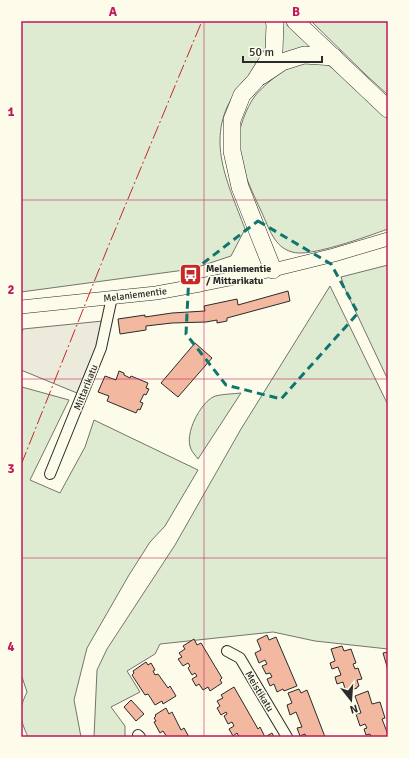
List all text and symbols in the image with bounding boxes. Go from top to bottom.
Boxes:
text: A [109,4,118,20]
text: B [292,4,300,20]
scale bar [243,38,322,64]
text: 50 m [249,45,274,60]
text: 1 [7,104,15,120]
bus stop icon: Melaniementie / Mittarikatu [177,261,203,287]
place label: Melaniementie / Mittarikatu [206,263,271,287]
text: 2 [7,282,15,298]
street label: Melaniementie [103,285,168,305]
street label: Mittarikatu [71,363,101,412]
text: 3 [7,461,15,477]
text: 4 [7,639,15,655]
street label: Meistikatu [242,669,276,714]
north arrow [331,680,371,720]
text: N [348,702,359,716]

